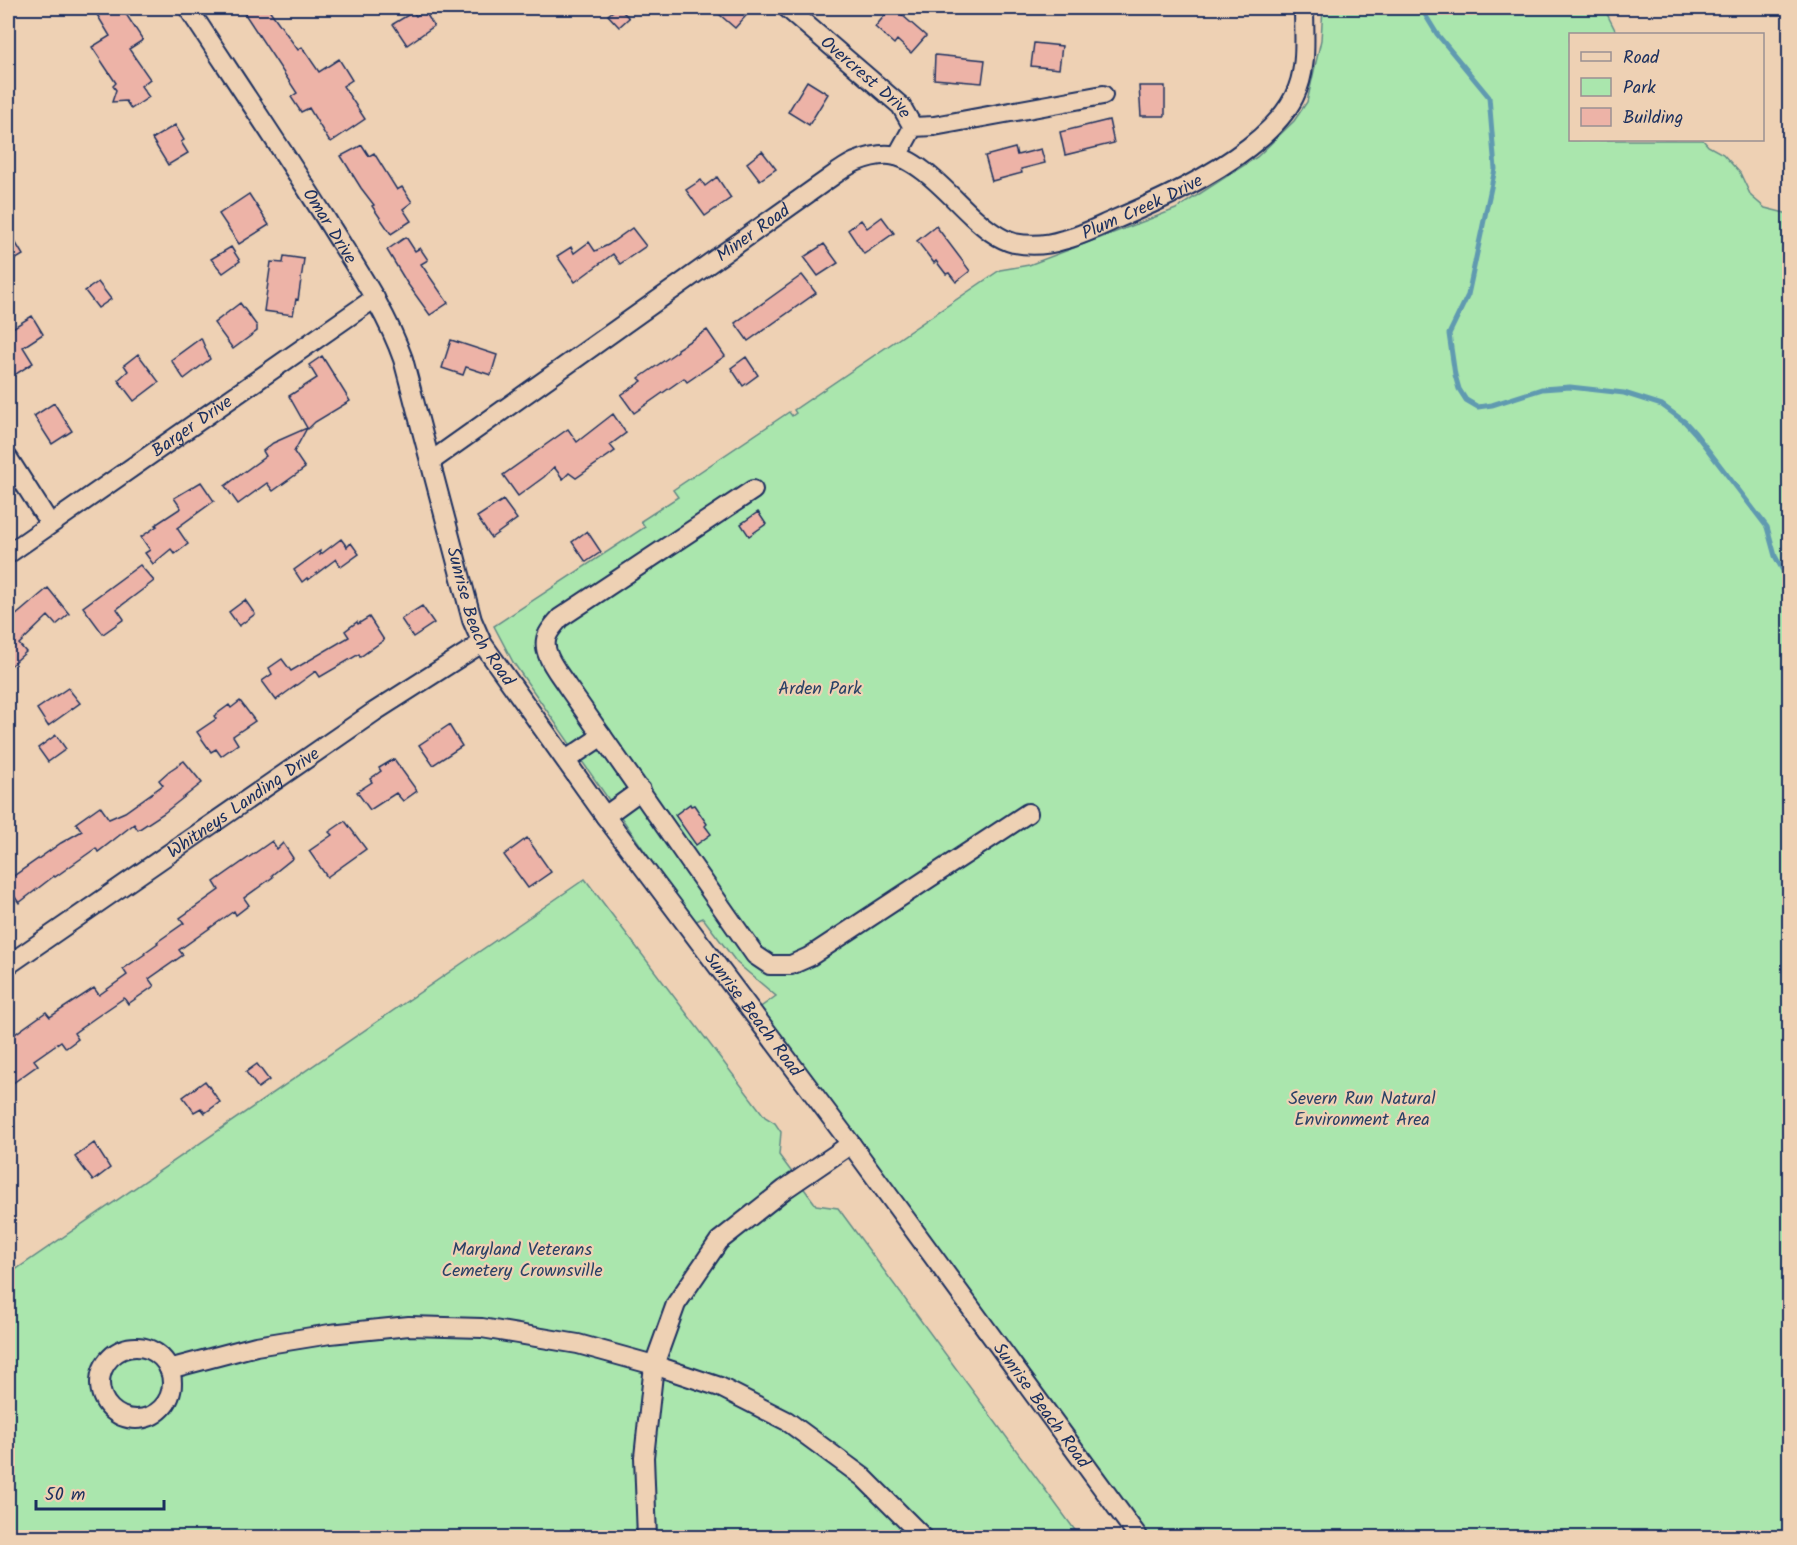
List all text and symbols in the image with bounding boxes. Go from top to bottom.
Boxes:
street label: Overcrest Drive [813,29,918,124]
legend [1569,33,1764,141]
text: Road [1623,44,1660,73]
text: Park [1623,74,1656,103]
text: Building [1623,104,1683,133]
street label: Plum Creek Drive [1078,167,1209,249]
street label: Omar Drive [294,183,364,270]
street label: Miner Road [710,197,798,270]
street label: Barger Drive [146,388,239,466]
street label: Sunrise Beach Road [437,544,522,694]
park label: Arden Park [778,675,862,704]
street label: Whitneys Landing Drive [162,740,326,867]
street label: Sunrise Beach Road [696,946,810,1084]
park label: Severn Run Natural Environment Area [1288,1085,1436,1135]
park label: Maryland Veterans Cemetery Crownsville [441,1236,603,1286]
street label: Sunrise Beach Road [985,1337,1097,1476]
scale bar [36,1473,164,1511]
text: 50 m [45,1481,85,1510]

